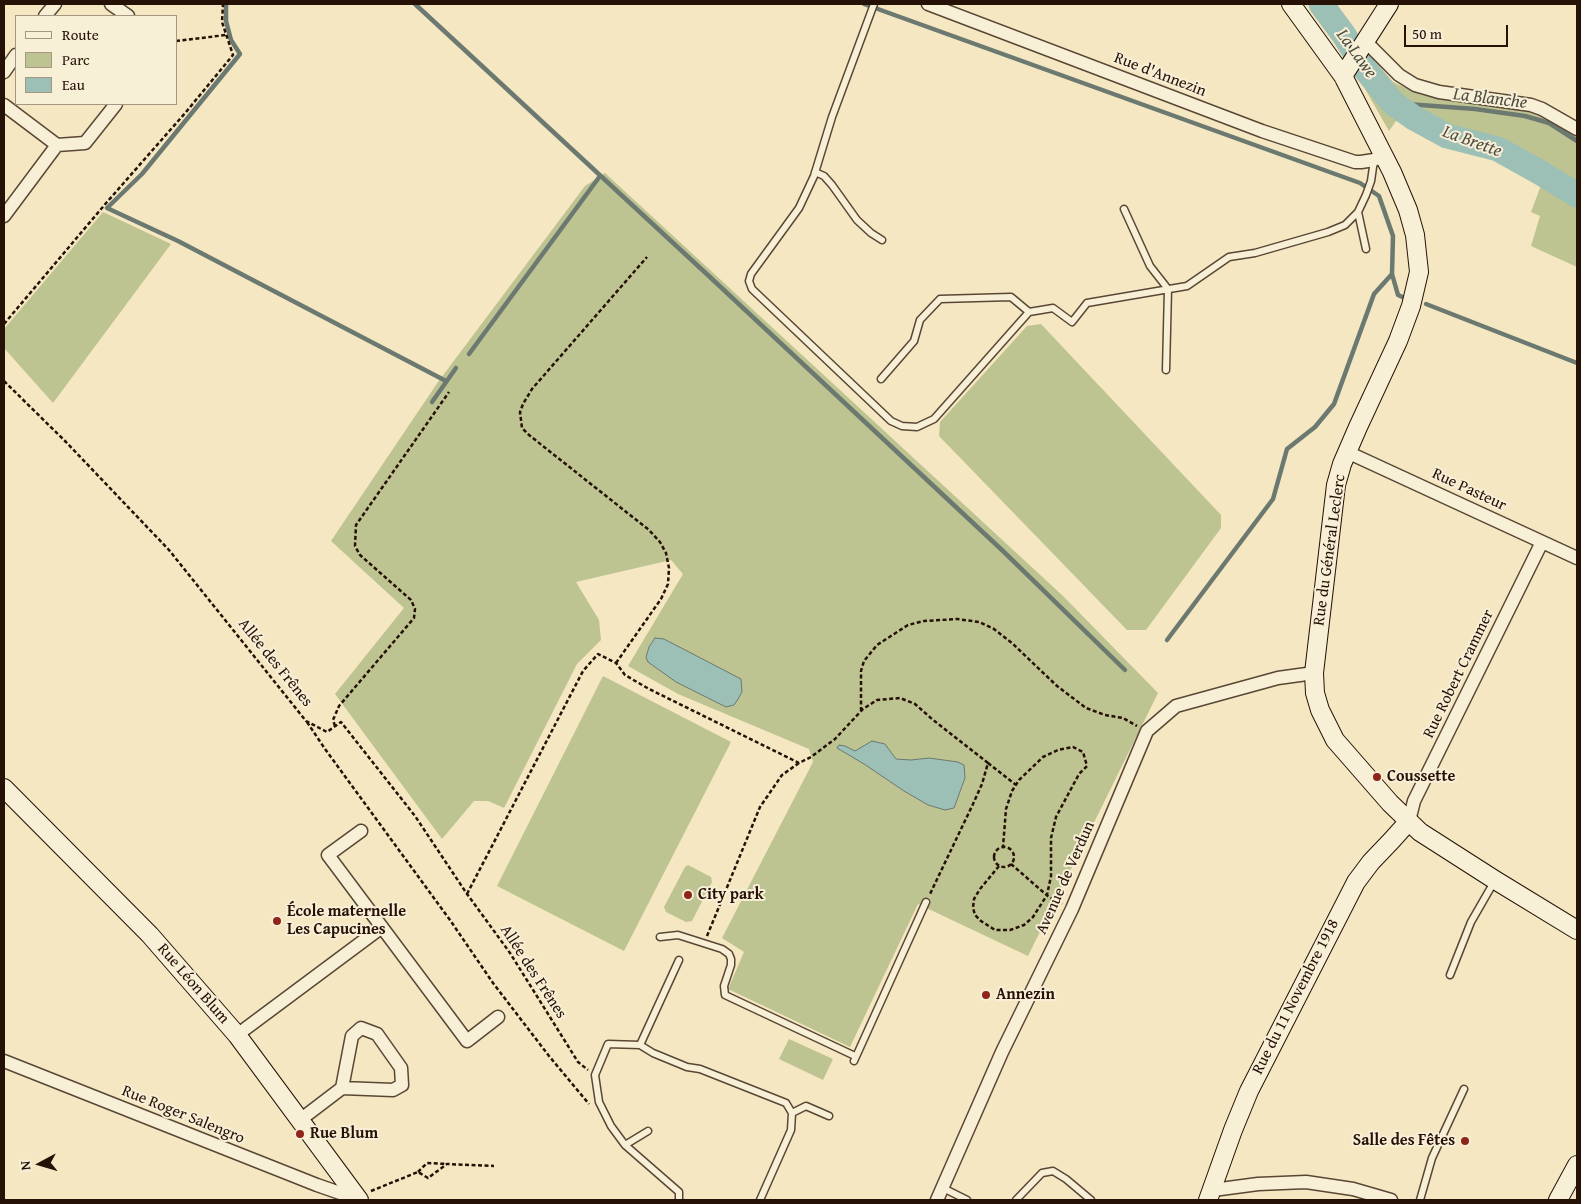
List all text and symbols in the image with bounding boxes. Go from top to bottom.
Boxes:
legend [15,15,178,105]
scale bar [1406,15,1510,47]
text: 50 m [1412,23,1442,44]
text: Route [62,24,99,45]
water label: La Lawe [1331,25,1381,83]
text: Parc [62,49,90,70]
street label: Rue d'Annezin [1111,49,1209,101]
text: Eau [62,74,85,95]
water label: La Blanche [1452,84,1528,114]
water label: La Brette [1439,121,1505,163]
street label: Rue Pasteur [1429,464,1509,516]
street label: Rue du Général Leclerc [1310,473,1350,627]
street label: Rue Robert Crammer [1420,607,1498,741]
street label: Allée des Frênes [234,615,316,711]
place label: Coussette [1387,767,1455,787]
marker: Coussette [1371,771,1383,783]
street label: Avenue de Verdun [1032,818,1100,938]
place label: City park [698,885,764,905]
marker: City park [682,889,694,901]
place label: École maternelle Les Capucines [287,902,406,940]
marker: École maternelle Les Capucines [271,915,283,927]
street label: Rue du 11 Novembre 1918 [1249,916,1343,1078]
street label: Allée des Frênes [496,922,570,1022]
street label: Rue Léon Blum [153,940,233,1028]
place label: Annezin [996,985,1055,1005]
marker: Annezin [980,989,992,1001]
street label: Rue Roger Salengro [119,1082,247,1148]
place label: Rue Blum [310,1124,378,1144]
marker: Rue Blum [294,1128,306,1140]
place label: Salle des Fêtes [1353,1131,1455,1151]
marker: Salle des Fêtes [1459,1135,1471,1147]
north arrow [15,1139,65,1189]
text: N [15,1160,36,1171]

